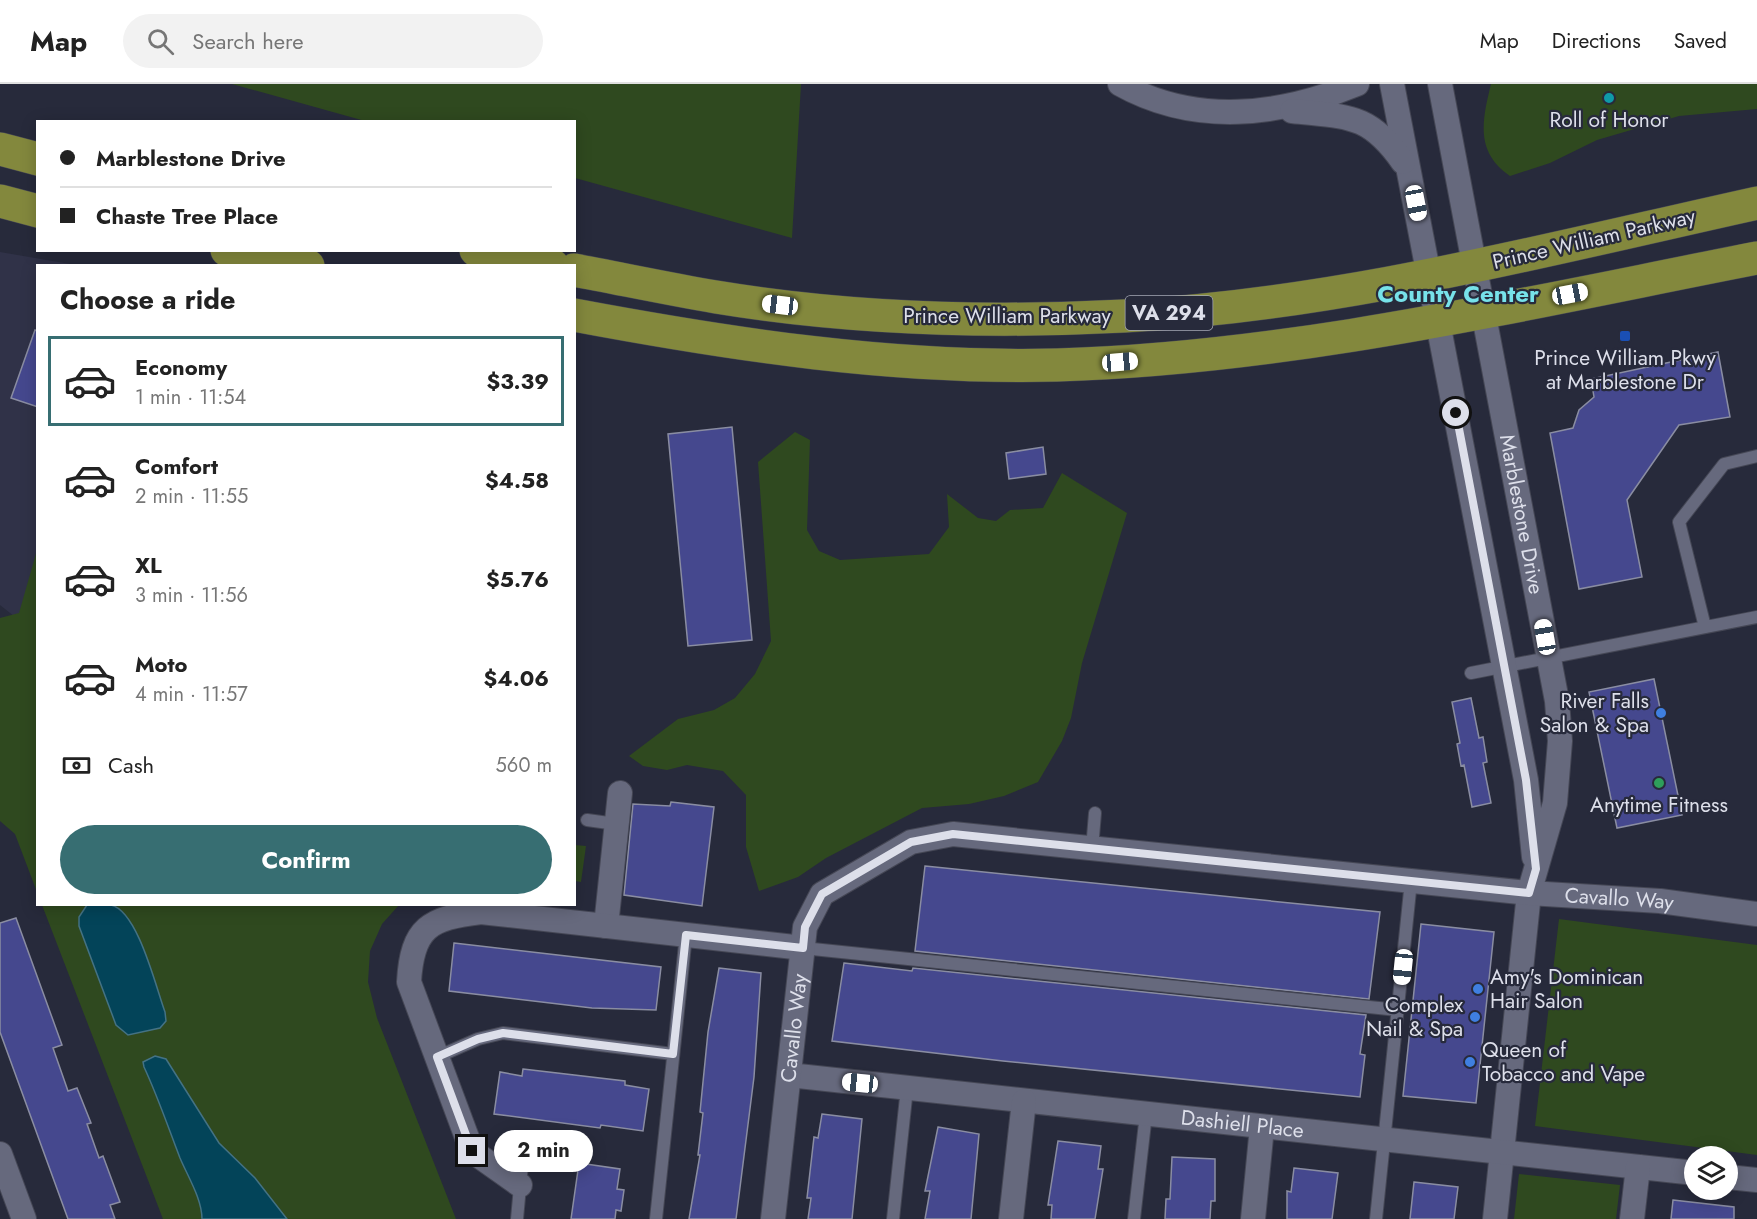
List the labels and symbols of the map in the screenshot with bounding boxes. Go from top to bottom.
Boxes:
marker: Roll of Honor [1602,91,1616,105]
place label: Roll of Honor [1549,105,1669,135]
car [1404,184,1428,222]
street label: Prince William Parkway [1490,201,1699,277]
district label: County Center [1377,276,1539,311]
car [1551,282,1589,306]
car [761,294,799,316]
road number: VA 294 [1126,296,1212,330]
street label: Prince William Parkway [903,301,1111,331]
marker: Prince William Pkwy at Marblestone Dr [1618,329,1632,343]
place label: Prince William Pkwy at Marblestone Dr [1534,343,1716,397]
car [1101,351,1139,373]
route start [1442,399,1469,426]
street label: Marblestone Drive [1492,432,1551,597]
car [1533,618,1557,656]
place label: River Falls Salon & Spa [1540,686,1649,740]
marker: River Falls Salon & Spa [1654,706,1668,720]
marker: Anytime Fitness [1652,776,1666,790]
place label: Anytime Fitness [1590,790,1728,820]
street label: Cavallo Way [1564,880,1676,918]
car [1392,948,1414,986]
place label: Amy's Dominican Hair Salon [1490,962,1643,1016]
street label: Cavallo Way [773,972,815,1084]
marker: Amy's Dominican Hair Salon [1471,982,1485,996]
place label: Complex Nail & Spa [1366,990,1463,1044]
marker: Complex Nail & Spa [1468,1010,1482,1024]
place label: Queen of Tobacco and Vape [1482,1035,1645,1089]
marker: Queen of Tobacco and Vape [1463,1055,1477,1069]
car [841,1072,879,1094]
street label: Dashiell Place [1179,1102,1306,1146]
callout: 2 min [493,1130,592,1172]
route end [458,1137,485,1164]

